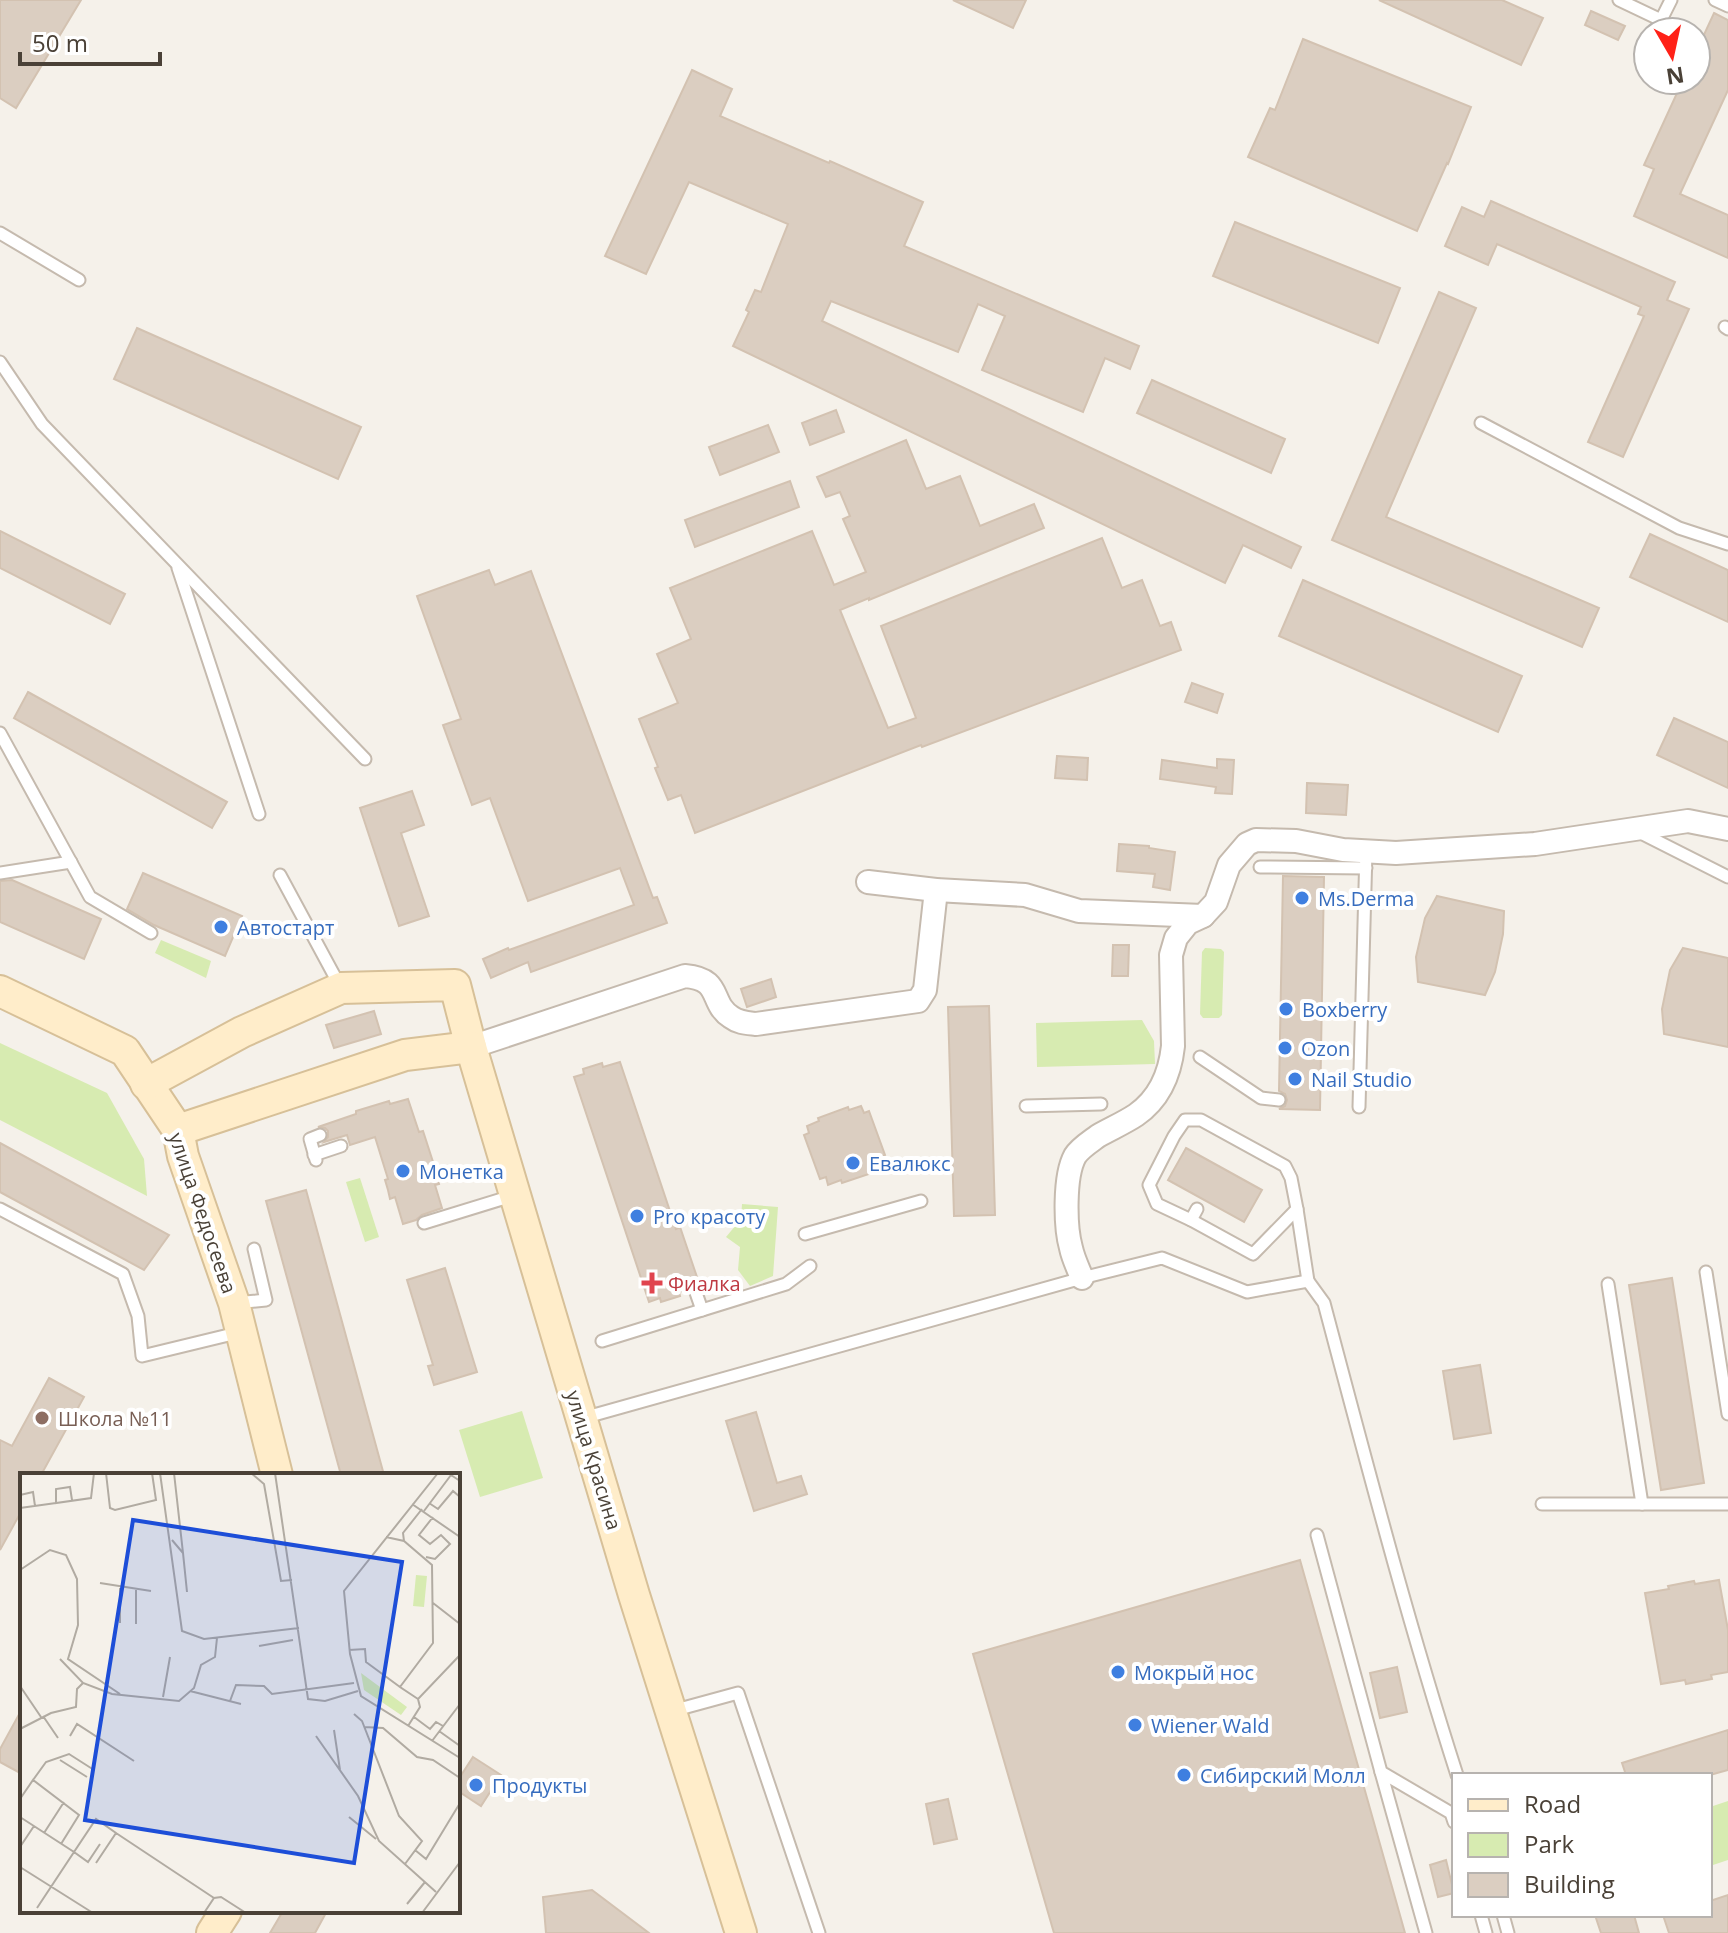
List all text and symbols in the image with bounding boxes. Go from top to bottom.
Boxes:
scale bar [20,16,160,66]
north arrow [1632,16,1712,96]
text: 50 m [32,26,88,59]
text: N [1664,61,1686,93]
place label: Ms.Derma [1318,885,1414,912]
marker: Ms.Derma [1293,889,1311,907]
place label: Автостарт [237,914,334,941]
marker: Автостарт [212,918,230,936]
place label: Boxberry [1302,996,1388,1023]
marker: Boxberry [1277,1000,1295,1018]
place label: Ozon [1301,1035,1350,1062]
marker: Ozon [1276,1039,1294,1057]
place label: Nail Studio [1311,1066,1412,1093]
marker: Nail Studio [1286,1070,1304,1088]
street label: улица Федосеева [163,1129,243,1297]
place label: Евалюкс [869,1150,951,1177]
marker: Евалюкс [844,1154,862,1172]
place label: Монетка [419,1158,504,1185]
marker: Монетка [394,1162,412,1180]
place label: Pro красоту [653,1203,766,1230]
marker: Pro красоту [628,1207,646,1225]
place label: Фиалка [668,1270,741,1297]
marker: Фиалка [643,1274,661,1292]
street label: улица Красина [560,1387,628,1533]
place label: Школа №11 [58,1405,172,1432]
marker: Школа №11 [33,1409,51,1427]
inset map [20,1473,460,1913]
place label: Мокрый нос [1134,1659,1254,1686]
marker: Мокрый нос [1109,1663,1127,1681]
place label: Wiener Wald [1151,1712,1269,1739]
marker: Wiener Wald [1126,1716,1144,1734]
place label: Сибирский Молл [1200,1762,1366,1789]
marker: Сибирский Молл [1175,1766,1193,1784]
place label: Продукты [492,1772,587,1799]
legend [1452,1773,1712,1917]
marker: Продукты [467,1776,485,1794]
text: Road [1524,1787,1581,1820]
text: Park [1524,1827,1575,1860]
text: Building [1524,1867,1615,1900]

